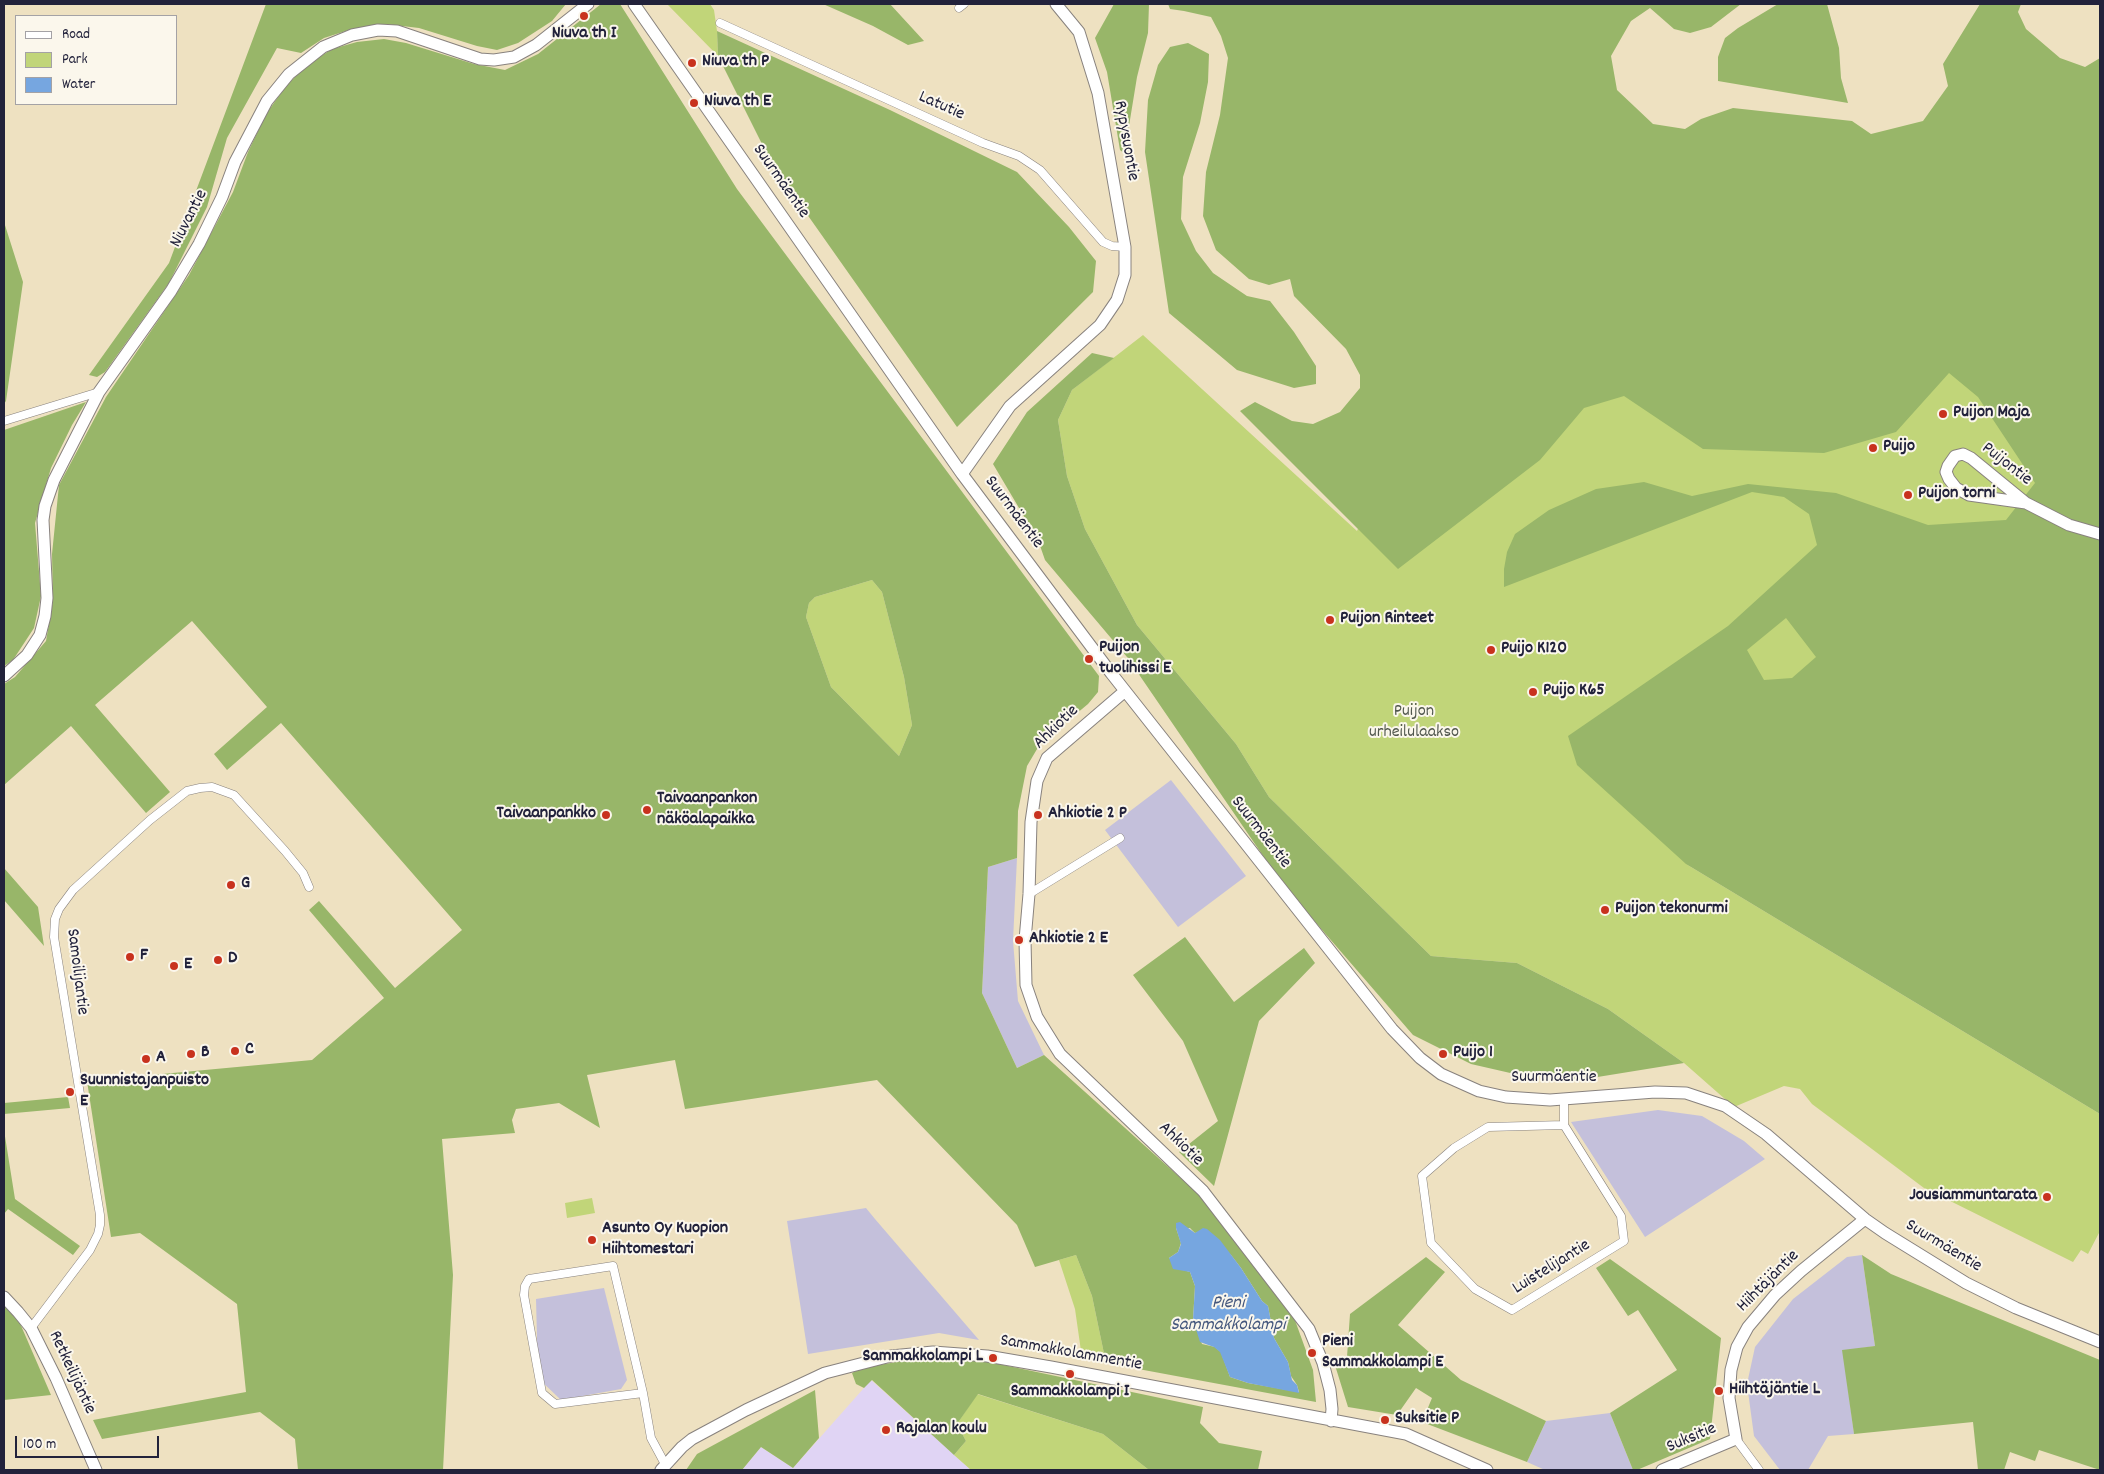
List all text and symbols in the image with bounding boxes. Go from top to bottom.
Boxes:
marker: Niuva th I [578,10,590,22]
legend [15,15,178,105]
text: Road [62,24,90,46]
place label: Niuva th I [552,24,616,46]
text: Park [62,49,88,71]
place label: Niuva th P [702,52,769,74]
marker: Niuva th P [686,57,698,69]
text: Water [62,74,95,96]
street label: Latutie [915,87,967,127]
place label: Niuva th E [704,92,771,114]
marker: Niuva th E [688,97,700,109]
street label: Rypysuontie [1107,99,1143,183]
street label: Suurmäentie [747,141,813,223]
street label: Niuvantie [166,186,214,252]
place label: Puijon Maja [1953,403,2030,425]
marker: Puijon Maja [1937,408,1949,420]
place label: Puijo [1883,437,1915,459]
street label: Puijontie [1976,439,2036,491]
marker: Puijo [1867,442,1879,454]
street label: Suurmäentie [979,472,1047,554]
place label: Puijon torni [1918,484,1995,506]
marker: Puijon torni [1902,489,1914,501]
place label: Puijon Rinteet [1340,609,1434,631]
marker: Puijon Rinteet [1324,614,1336,626]
place label: Puijon tuolihissi E [1099,638,1171,681]
place label: Puijo K120 [1501,639,1567,661]
marker: Puijo K120 [1485,644,1497,656]
marker: Puijon tuolihissi E [1083,653,1095,665]
place label: Puijo K65 [1543,681,1605,703]
marker: Puijo K65 [1527,686,1539,698]
street label: Ahkiotie [1030,701,1084,755]
park label: Puijon urheilulaakso [1369,702,1459,744]
place label: Taivaanpankon näköalapaikka [657,789,757,832]
street label: Suurmäentie [1225,793,1295,873]
place label: Taivaanpankko [497,804,596,826]
marker: Taivaanpankon näköalapaikka [641,804,653,816]
place label: Ahkiotie 2 P [1048,804,1127,826]
marker: Taivaanpankko [600,809,612,821]
marker: Ahkiotie 2 P [1032,809,1044,821]
place label: G [241,874,250,896]
marker: G [225,879,237,891]
place label: Puijon tekonurmi [1615,899,1728,921]
marker: Puijon tekonurmi [1599,904,1611,916]
street label: Samoilijantie [60,928,92,1016]
place label: Ahkiotie 2 E [1029,929,1108,951]
marker: Ahkiotie 2 E [1013,934,1025,946]
place label: F [140,946,148,968]
place label: D [228,949,237,971]
marker: F [124,951,136,963]
marker: D [212,954,224,966]
place label: E [184,955,192,977]
marker: E [168,960,180,972]
place label: C [245,1040,254,1062]
place label: B [201,1043,210,1065]
place label: Puijo 1 [1453,1043,1493,1065]
marker: C [229,1045,241,1057]
place label: A [156,1048,166,1070]
marker: B [185,1048,197,1060]
marker: Puijo 1 [1437,1048,1449,1060]
marker: A [140,1053,152,1065]
street label: Suurmäentie [1511,1068,1597,1090]
place label: Suunnistajanpuisto E [80,1071,209,1114]
marker: Suunnistajanpuisto E [64,1086,76,1098]
street label: Ahkiotie [1153,1118,1207,1172]
place label: Jousiammuntarata [1909,1186,2037,1208]
marker: Jousiammuntarata [2041,1191,2053,1203]
street label: Suurmäentie [1901,1216,1985,1278]
place label: Asunto Oy Kuopion Hiihtomestari [602,1219,728,1262]
marker: Asunto Oy Kuopion Hiihtomestari [586,1234,598,1246]
street label: Luistelijantie [1509,1236,1595,1300]
street label: Hiihtäjäntie [1733,1246,1805,1318]
water label: Pieni Sammakkolampi [1170,1293,1286,1337]
street label: Retkeilijäntie [42,1328,100,1418]
street label: Sammakkolammentie [998,1331,1144,1377]
place label: Pieni Sammakkolampi E [1322,1332,1443,1375]
place label: Sammakkolampi L [863,1347,983,1369]
marker: Pieni Sammakkolampi E [1306,1347,1318,1359]
marker: Sammakkolampi L [987,1352,999,1364]
marker: Sammakkolampi I [1064,1368,1076,1380]
place label: Hiihtäjäntie L [1729,1380,1820,1402]
place label: Sammakkolampi I [1011,1382,1129,1404]
marker: Hiihtäjäntie L [1713,1385,1725,1397]
place label: Suksitie P [1395,1409,1459,1431]
marker: Suksitie P [1379,1414,1391,1426]
place label: Rajalan koulu [896,1419,987,1441]
street label: Suksitie [1664,1419,1720,1459]
marker: Rajalan koulu [880,1424,892,1436]
scale bar [18,1426,161,1458]
text: 100 m [23,1434,56,1456]

